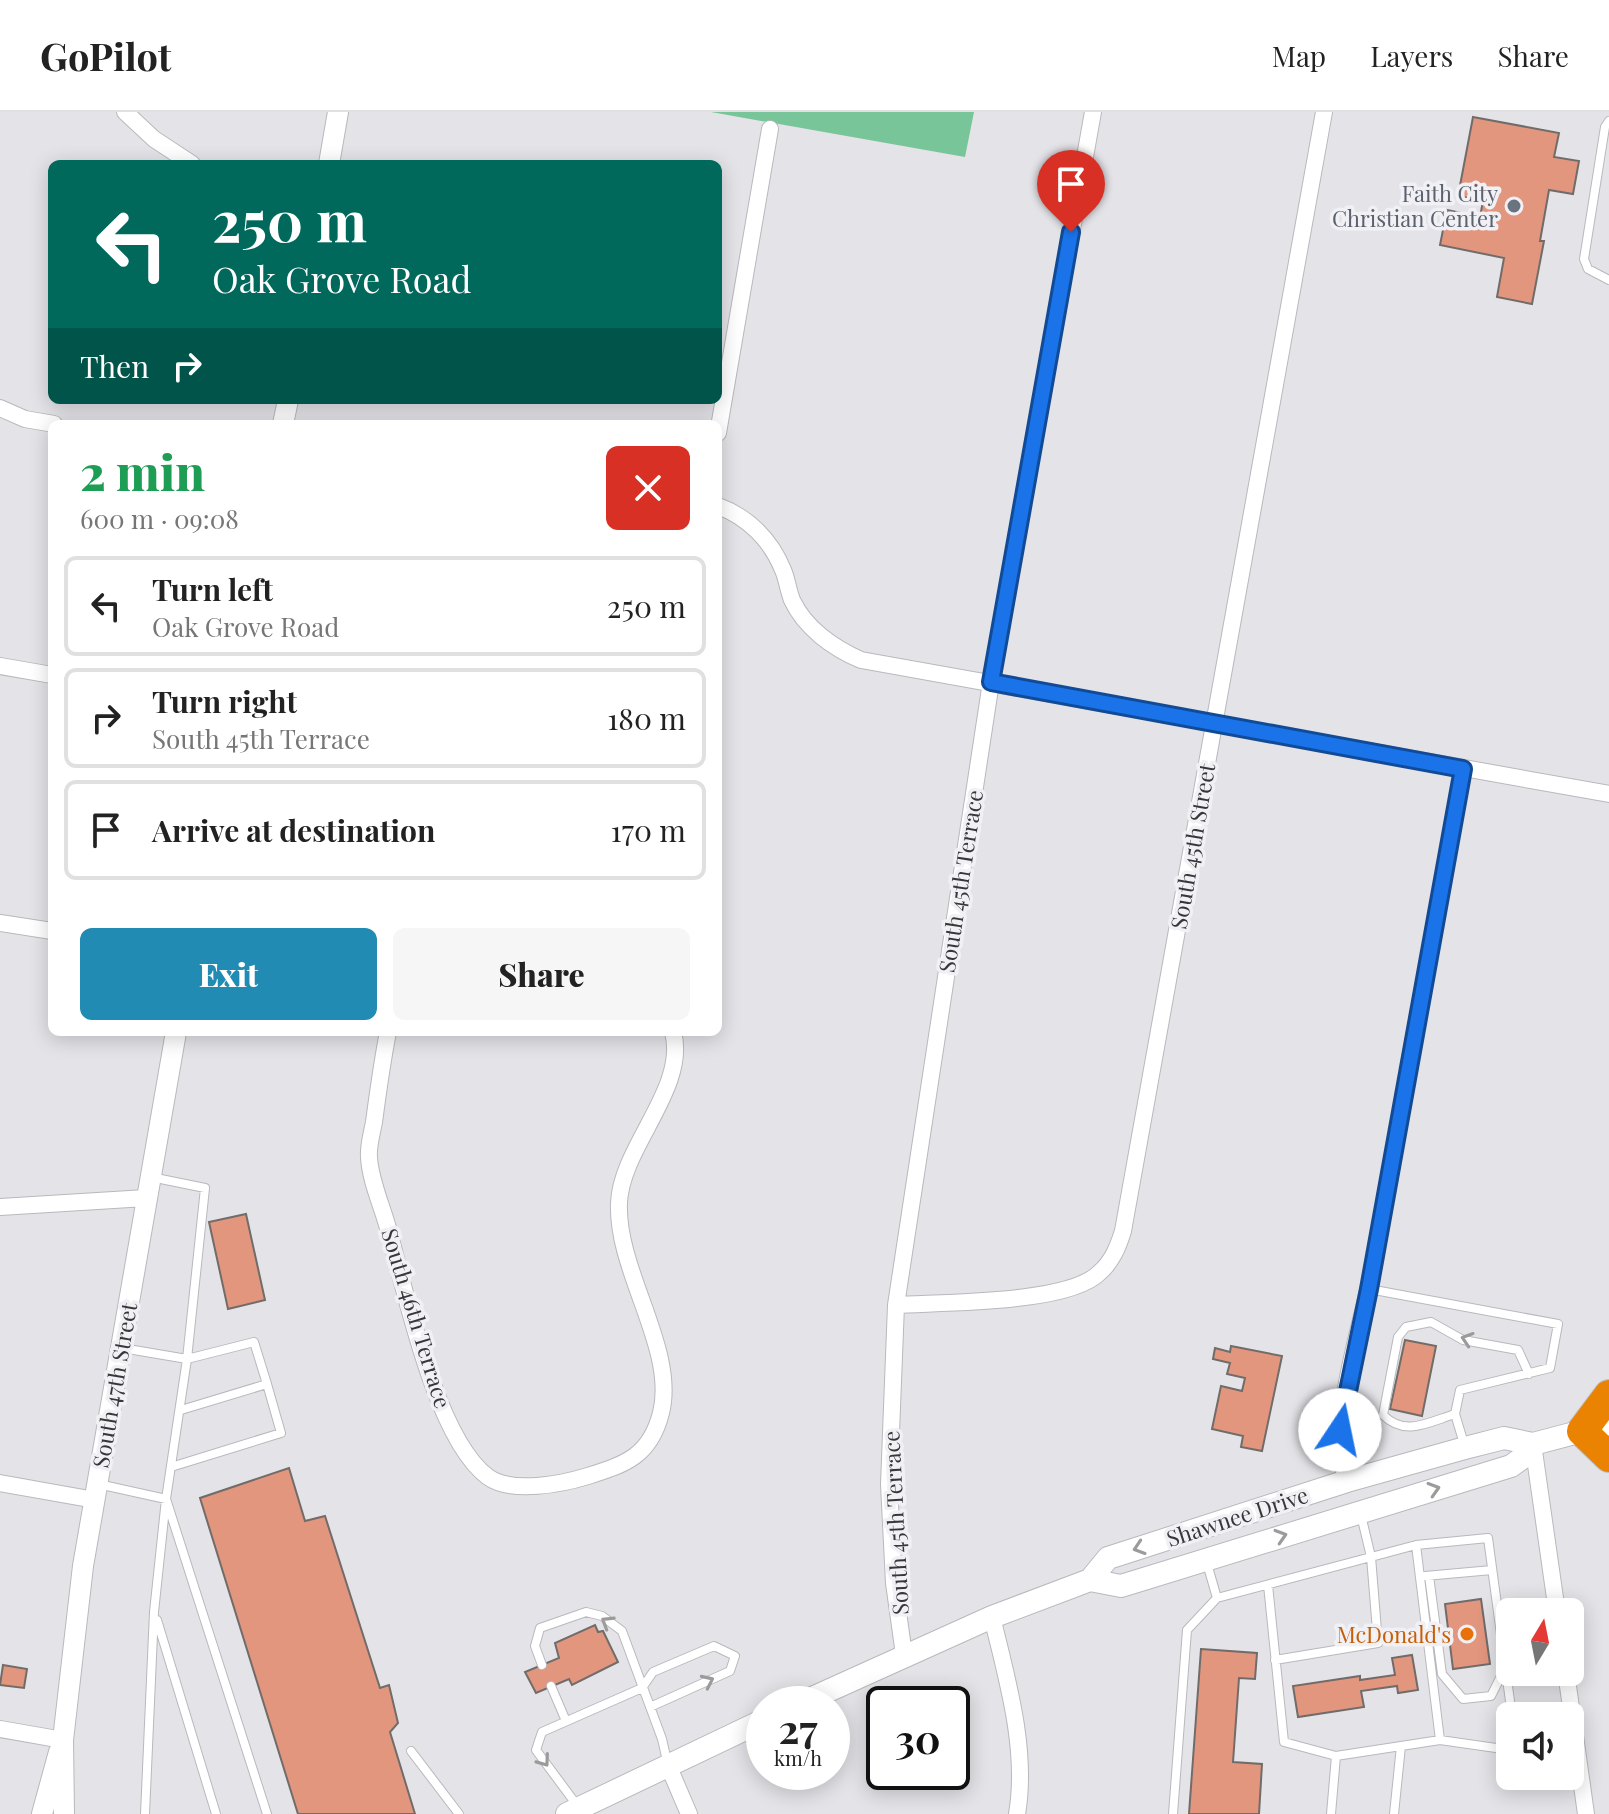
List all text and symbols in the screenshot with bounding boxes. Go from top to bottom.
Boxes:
text: GoPilot [40,30,171,81]
text: Map [1272,37,1326,74]
text: Layers [1370,37,1453,74]
text: Share [1497,37,1569,74]
pin [1037,150,1105,232]
icon: arrive [1049,162,1093,206]
place label: Faith City Christian Center [1332,178,1498,233]
text: 250 m [212,182,367,257]
icon: left [80,192,184,296]
marker: Faith City Christian Center [1505,197,1523,215]
text: Oak Grove Road [212,254,471,302]
icon: right [165,344,209,388]
text: Then [80,346,149,386]
text: 2 min [80,439,205,503]
button: close [606,446,690,530]
text: 600 m · 09:08 [80,501,239,536]
text: Turn left [152,569,273,609]
icon: left [84,584,128,628]
text: 250 m [607,586,686,626]
text: Oak Grove Road [152,609,339,644]
text: Turn right [152,681,297,721]
icon: right [84,696,128,740]
text: 180 m [607,698,686,738]
text: South 45th Terrace [152,721,370,756]
street label: South 45th Street [1163,760,1222,931]
street label: South 45th Terrace [931,788,989,974]
icon: arrive [84,808,128,852]
text: Arrive at destination [152,810,435,850]
text: 170 m [611,810,686,850]
button: Exit [80,928,377,1020]
button: Share [393,928,690,1020]
street label: South 46th Terrace [375,1224,459,1412]
street label: South 47th Street [85,1299,144,1470]
one-way arrow [1461,1332,1474,1348]
position arrow [1298,1388,1382,1472]
street label: South 45th Terrace [875,1430,915,1616]
street label: Shawnee Drive [1162,1479,1312,1553]
one-way arrow [1427,1483,1441,1499]
one-way arrow [1273,1529,1287,1545]
one-way arrow [1132,1539,1146,1555]
north arrow [1496,1598,1584,1686]
map controls [1496,1598,1584,1790]
one-way arrow [602,1616,616,1631]
place label: McDonald's [1337,1619,1451,1649]
marker: McDonald's [1458,1625,1476,1643]
one-way arrow [699,1675,714,1691]
speed limit sign: 30 [866,1686,970,1790]
text: 27 [778,1701,818,1754]
button: sound [1496,1702,1584,1790]
text: km/h [774,1744,822,1771]
one-way arrow [534,1752,549,1767]

